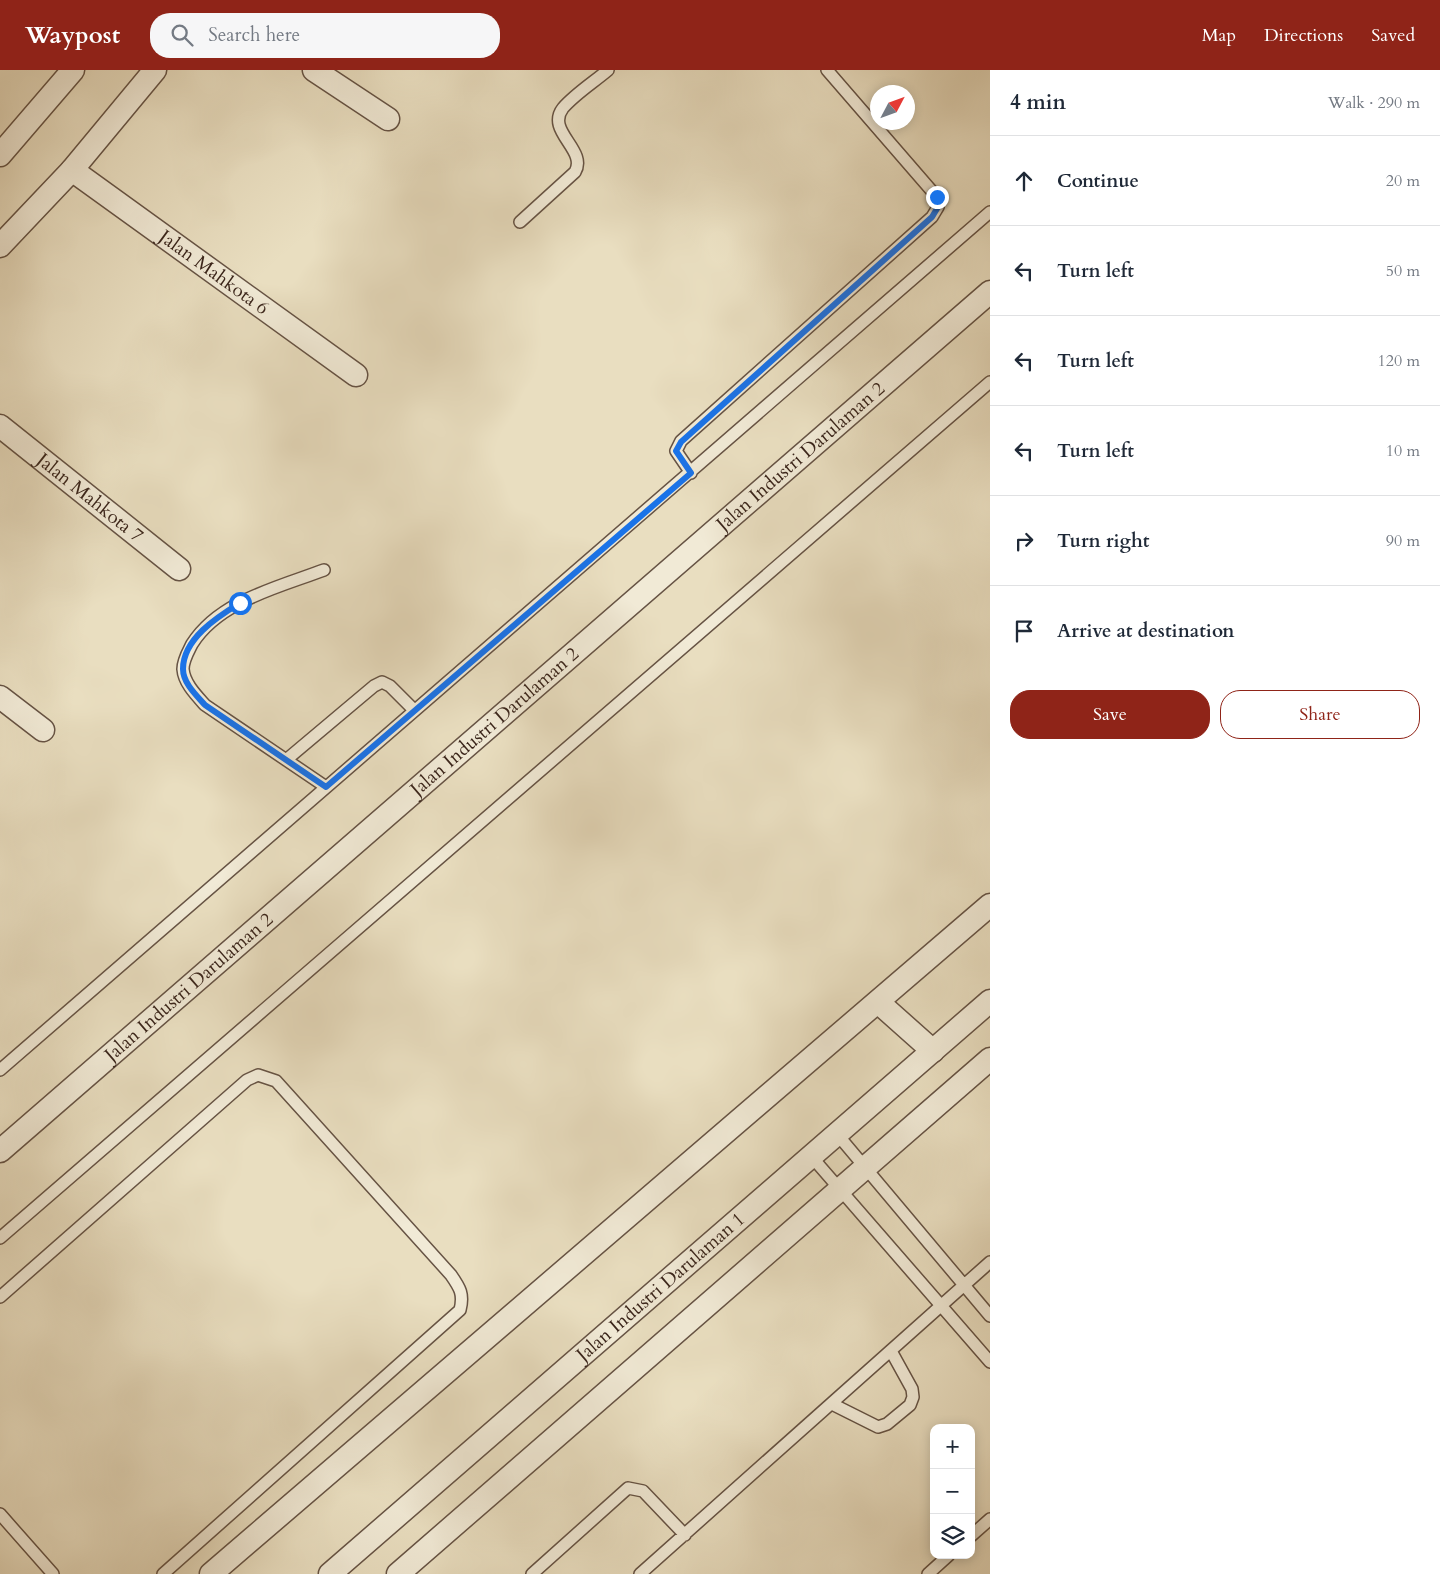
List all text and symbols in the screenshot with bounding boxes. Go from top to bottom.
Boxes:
search box [150,13,500,58]
text: Waypost [25,19,120,52]
icon: search [168,21,196,49]
text: Search here [208,22,300,48]
text: Map [1202,23,1236,48]
text: Directions [1264,23,1343,48]
text: Saved [1371,23,1415,48]
north arrow [870,85,915,130]
text: 4 min [1010,88,1066,117]
text: Walk · 290 m [1328,92,1420,114]
icon: ahead [1010,167,1038,195]
text: Continue [1057,168,1139,194]
text: 20 m [1386,170,1420,192]
route end [926,186,949,209]
street label: Jalan Mahkota 6 [151,222,274,321]
icon: left [1010,257,1038,285]
text: Turn left [1057,258,1134,284]
text: 50 m [1386,260,1420,282]
icon: left [1010,347,1038,375]
text: Turn left [1057,348,1134,374]
text: 120 m [1378,350,1420,372]
street label: Jalan Industri Darulaman 2 [709,376,891,539]
icon: left [1010,437,1038,465]
text: Turn left [1057,438,1134,464]
text: 10 m [1386,440,1420,462]
street label: Jalan Mahkota 7 [29,445,149,549]
icon: right [1010,527,1038,555]
text: Turn right [1057,528,1149,554]
text: 90 m [1386,530,1420,552]
route start [229,592,252,615]
icon: arrive [1010,617,1038,645]
text: Arrive at destination [1057,618,1234,644]
street label: Jalan Industri Darulaman 2 [403,641,585,804]
button: Save [1010,690,1210,739]
button: Share [1220,690,1420,739]
street label: Jalan Industri Darulaman 2 [97,907,279,1070]
street label: Jalan Industri Darulaman 1 [569,1206,751,1369]
map controls [930,1424,975,1559]
button: + [930,1424,975,1469]
button: − [930,1469,975,1514]
button: layers [930,1514,975,1559]

